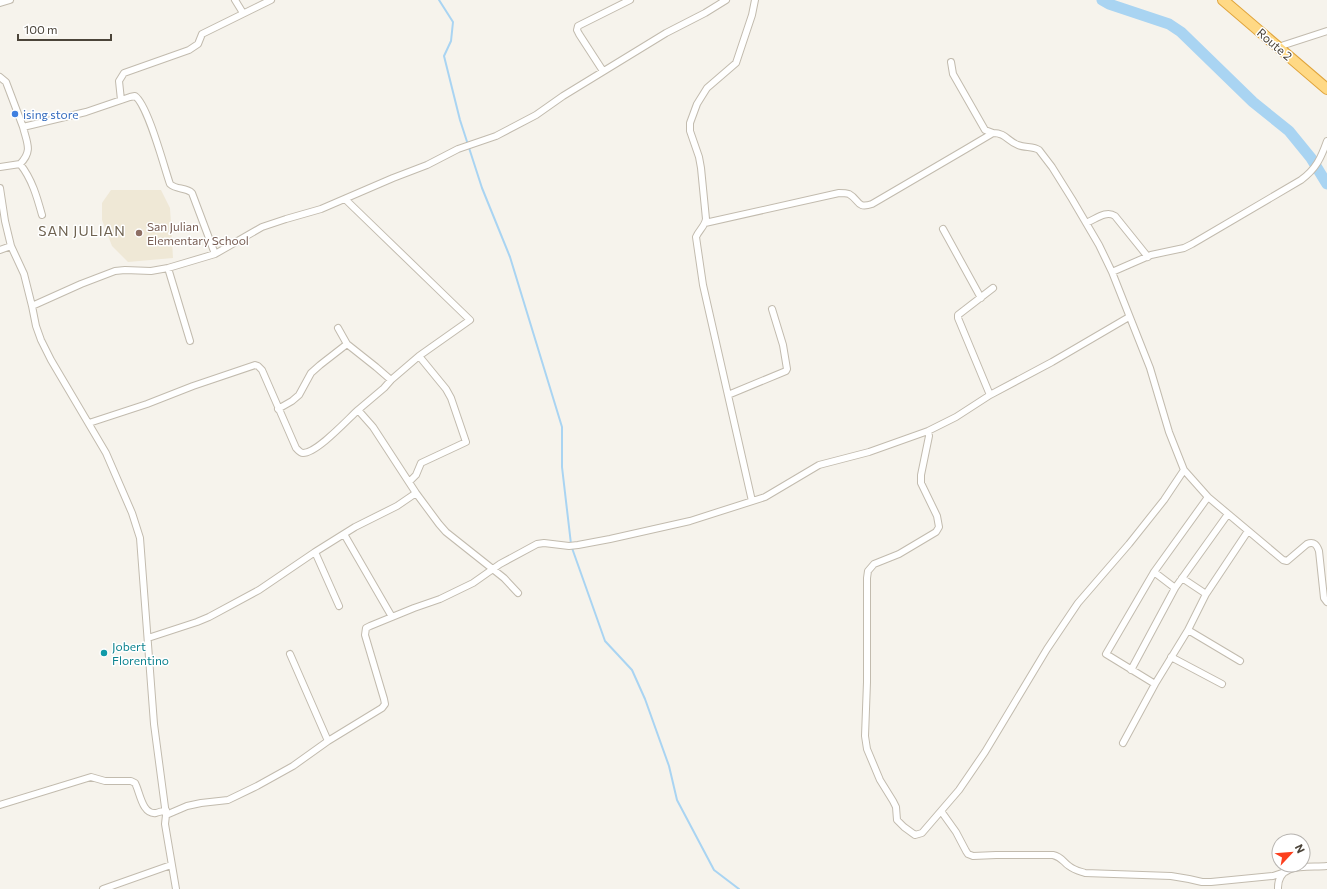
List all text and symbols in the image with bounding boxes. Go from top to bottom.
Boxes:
scale bar [18,16,111,42]
text: 100 m [24,22,58,36]
street label: Route 2 [1255,25,1296,63]
place label: ising store [23,107,79,121]
marker: ising store [10,109,20,119]
place label: San Julian Elementary School [147,219,249,247]
district label: SAN JULIAN [38,222,126,239]
marker: San Julian Elementary School [134,228,144,238]
place label: Jobert Florentino [112,639,169,667]
marker: Jobert Florentino [99,648,109,658]
north arrow [1271,833,1311,873]
text: N [1293,842,1308,855]

